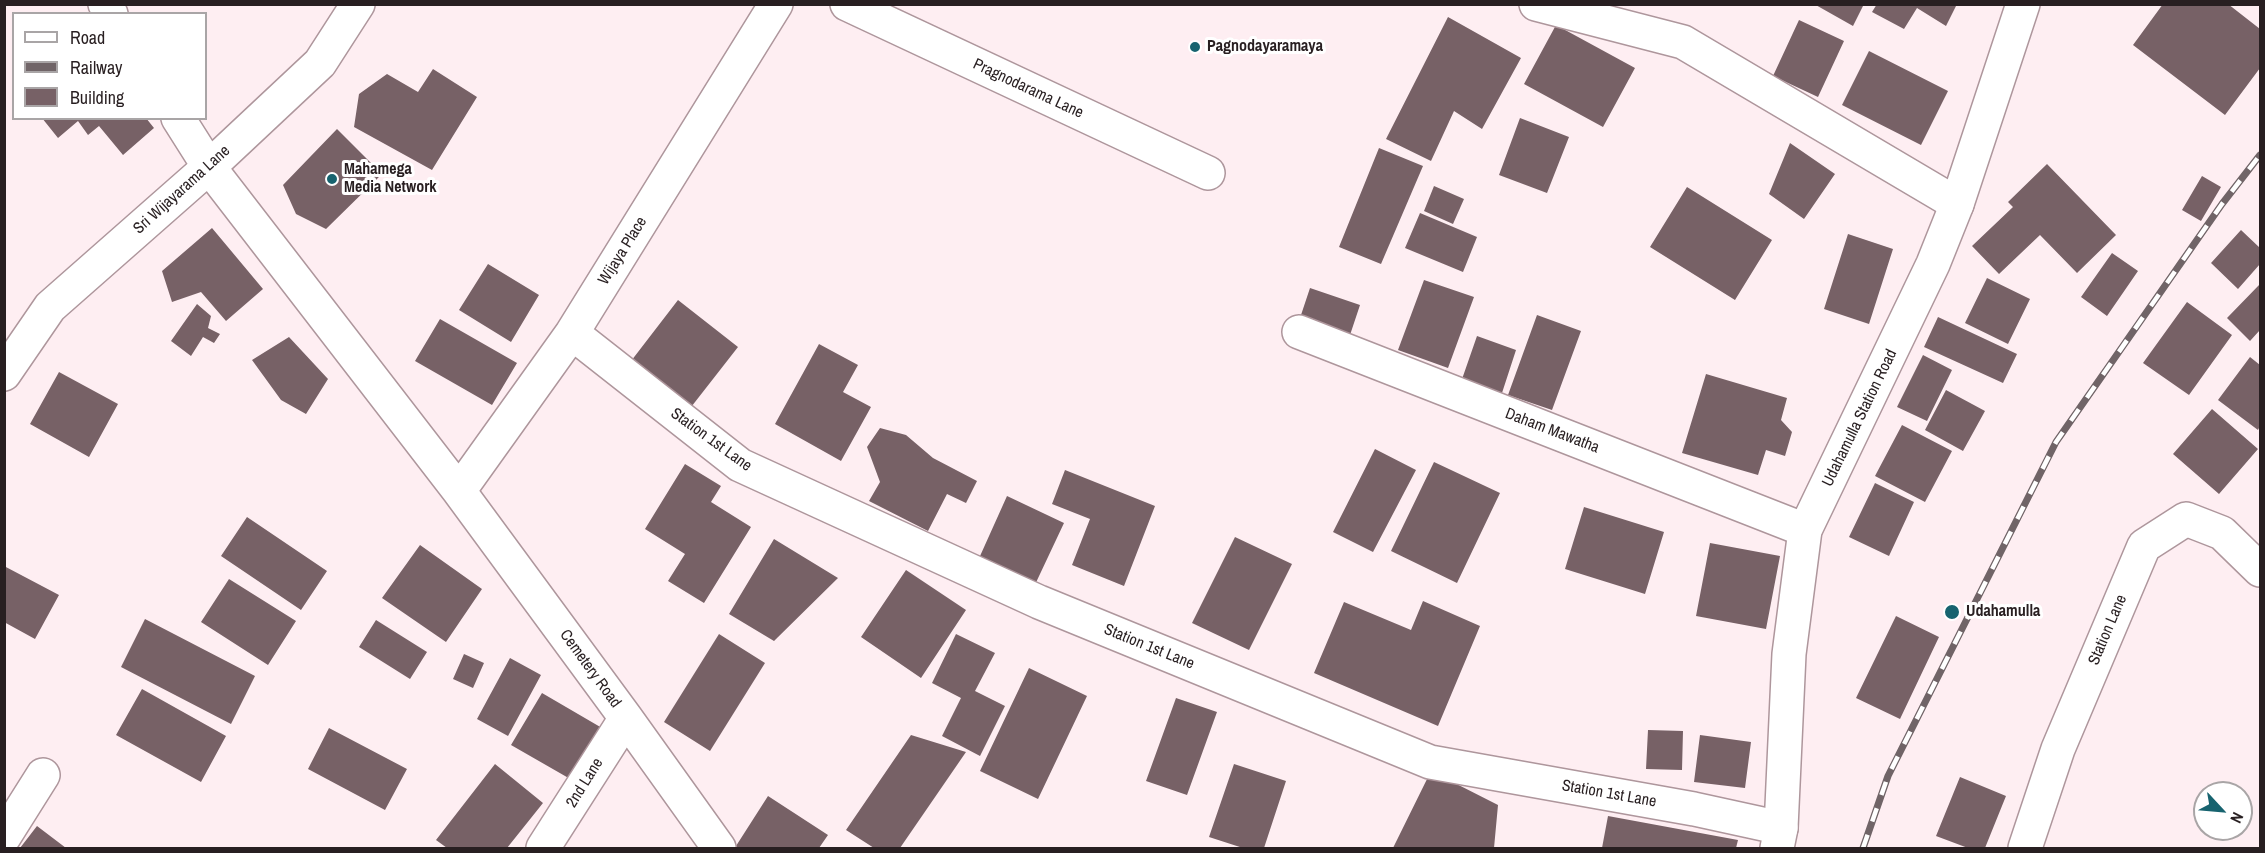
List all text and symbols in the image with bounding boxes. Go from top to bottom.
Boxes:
legend [12,12,207,120]
text: Road [70,25,105,50]
place label: Pagnodayaramaya [1207,37,1323,57]
marker: Pagnodayaramaya [1188,40,1202,54]
text: Railway [70,55,123,80]
street label: Pragnodarama Lane [970,55,1086,123]
text: Building [70,85,124,110]
street label: Sri Wijayarama Lane [130,142,234,238]
place label: Mahamega Media Network [344,160,437,198]
marker: Mahamega Media Network [325,172,339,186]
street label: Wijaya Place [595,213,651,289]
street label: Udahamulla Station Road [1818,346,1902,490]
street label: Station 1st Lane [667,404,755,476]
street label: Daham Mawatha [1502,404,1602,458]
street label: Station Lane [2085,592,2131,668]
place label: Udahamulla [1966,602,2040,622]
marker: Udahamulla [1943,603,1961,621]
street label: Station 1st Lane [1101,620,1197,674]
street label: Cemetery Road [555,626,625,712]
street label: 2nd Lane [562,755,608,811]
street label: Station 1st Lane [1560,776,1658,812]
north arrow [2193,781,2253,841]
text: N [2225,809,2249,827]

